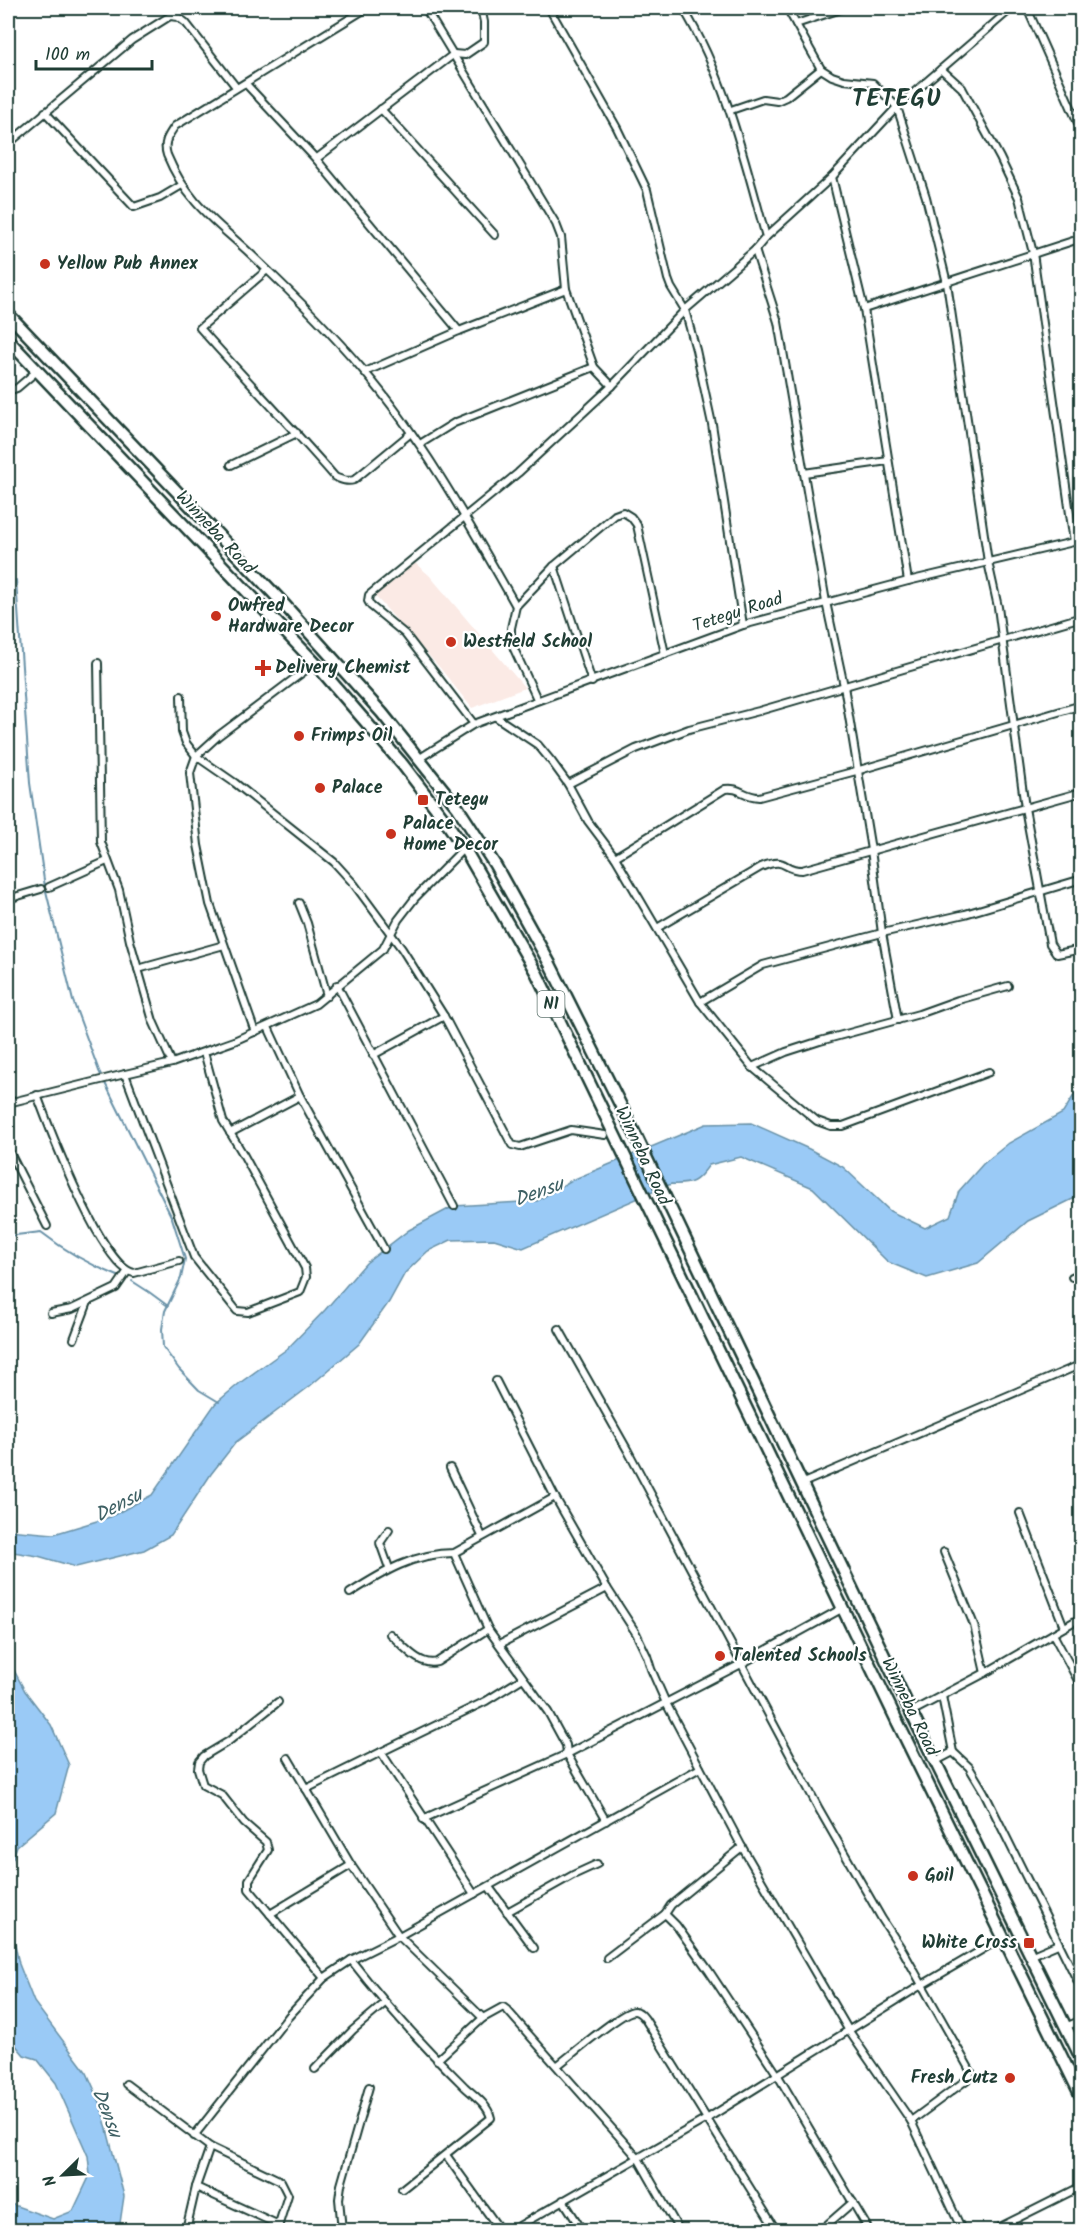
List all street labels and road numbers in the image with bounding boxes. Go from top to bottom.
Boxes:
street label: Winneba Road [168,484,263,583]
street label: Tetegu Road [689,584,788,641]
road number: N1 [538,991,564,1017]
street label: Winneba Road [606,1101,678,1211]
street label: Winneba Road [873,1653,946,1762]

